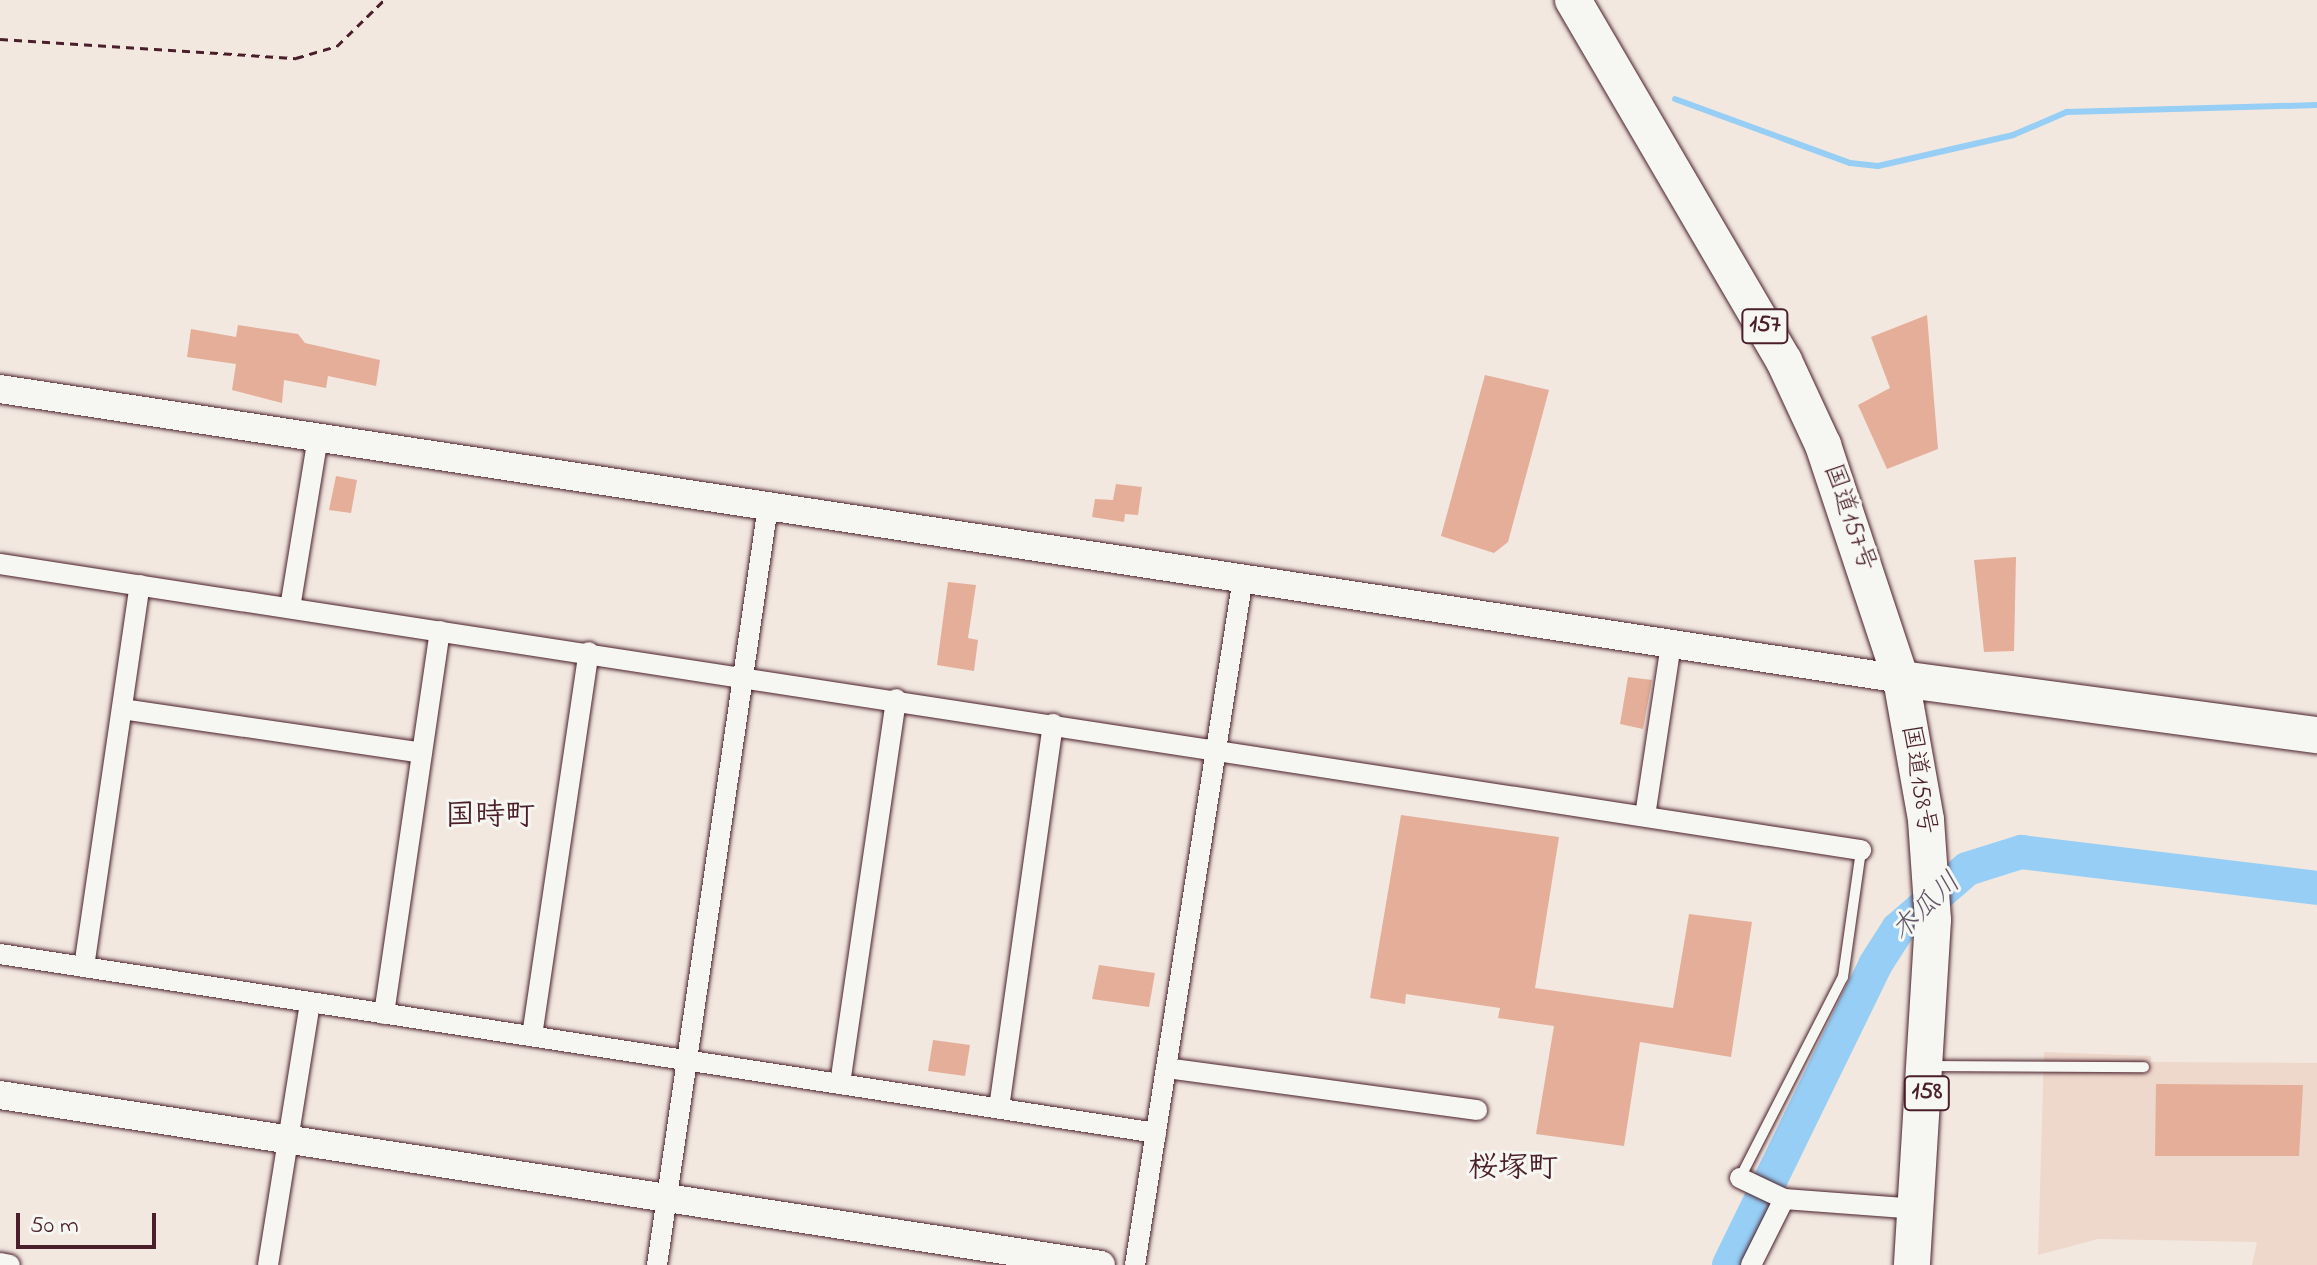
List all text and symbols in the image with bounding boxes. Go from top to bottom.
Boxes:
road number: 157 [1741,306,1789,346]
street label: 国道157号 [1815,460,1881,576]
street label: 国道158号 [1893,723,1941,837]
district label: 国時町 [445,799,535,835]
water label: 木瓜川 [1885,867,1969,949]
road number: 158 [1903,1073,1951,1113]
district label: 桜塚町 [1468,1151,1558,1187]
scale bar [20,1197,160,1247]
text: 50 m [30,1209,79,1244]

